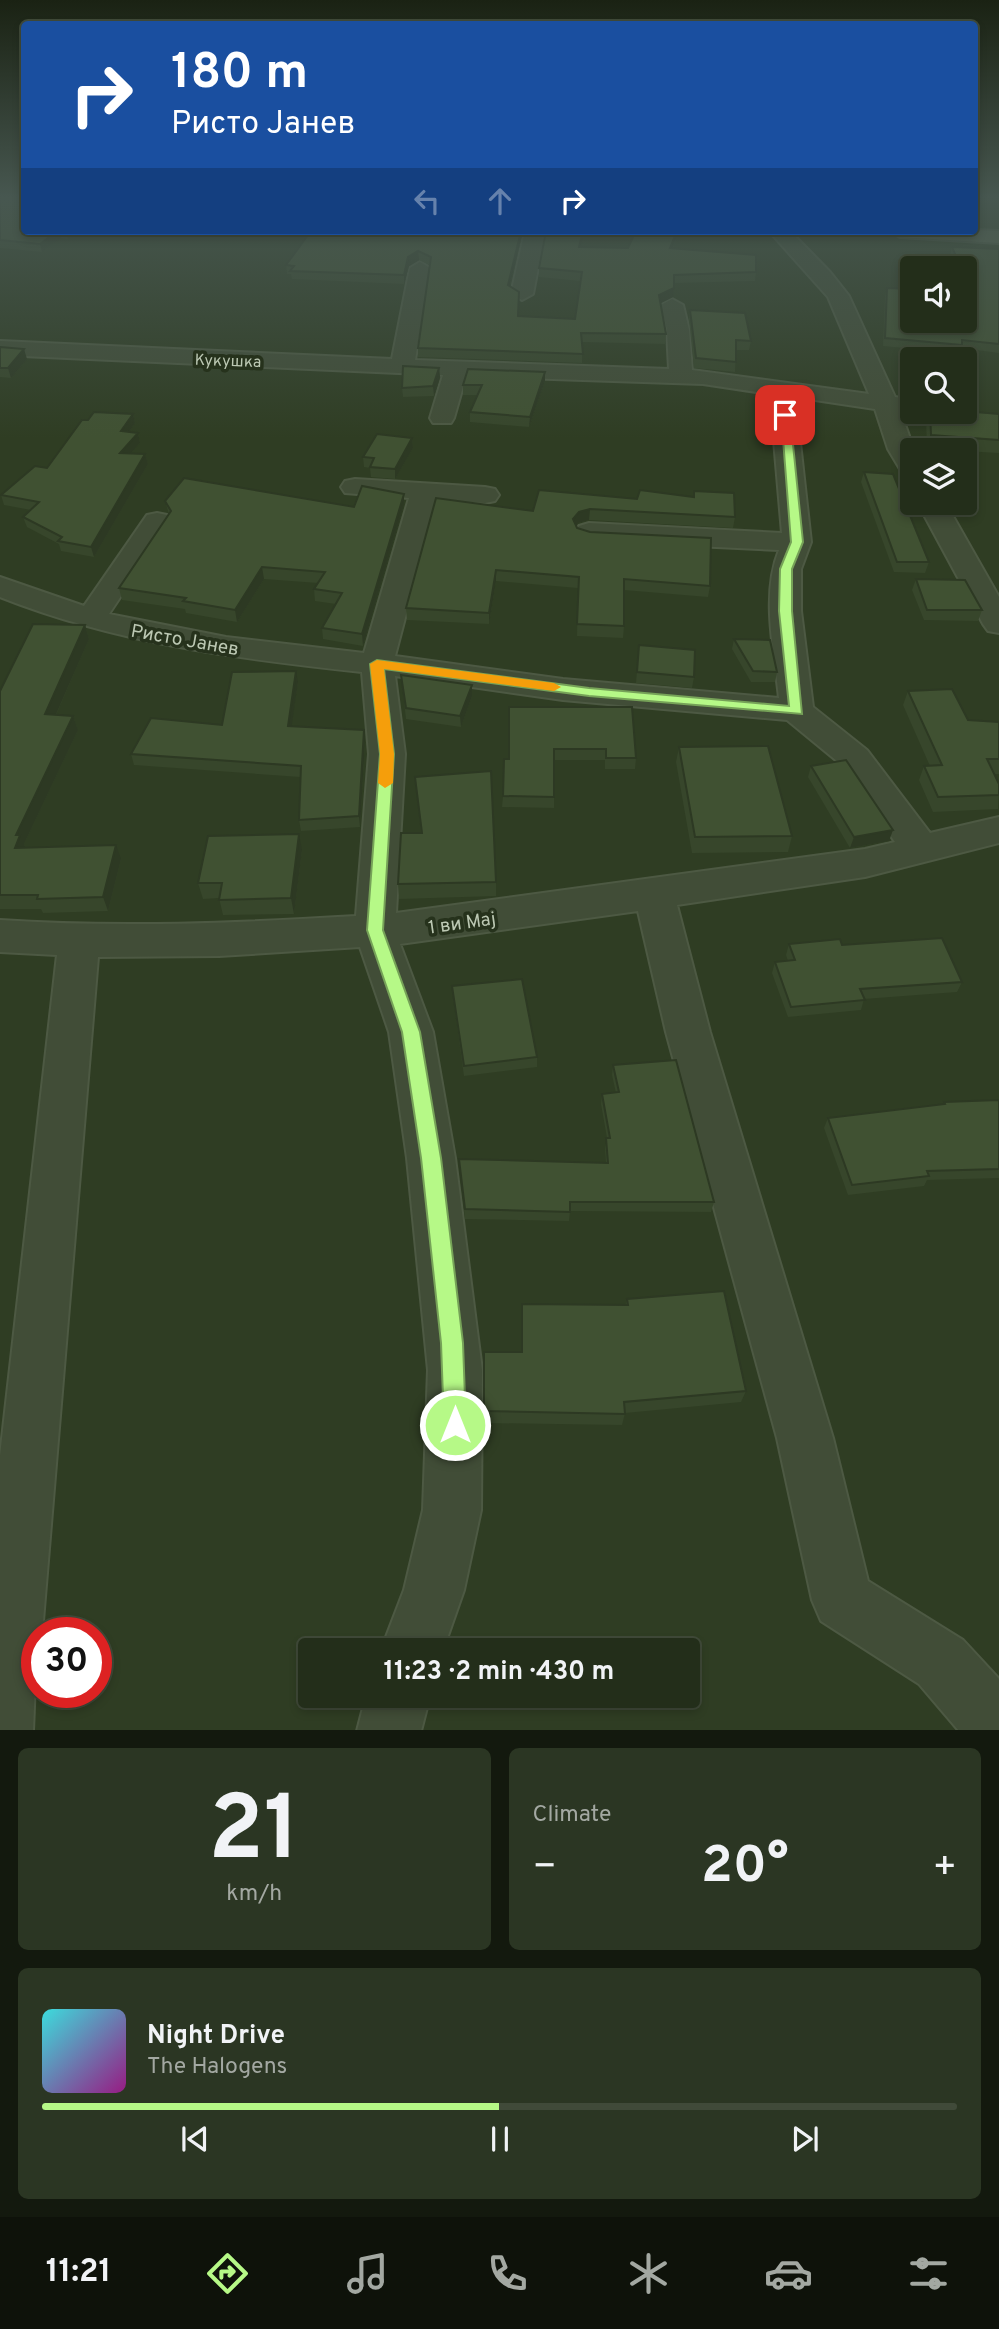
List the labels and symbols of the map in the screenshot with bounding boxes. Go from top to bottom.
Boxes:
street label: Кукушка [194,351,262,373]
pin [755,385,815,445]
street label: Ристо Јанев [129,620,241,662]
street label: 1 ви Мај [427,907,498,941]
position arrow [418,1388,492,1462]
speed limit sign: 30 [21,1617,112,1708]

